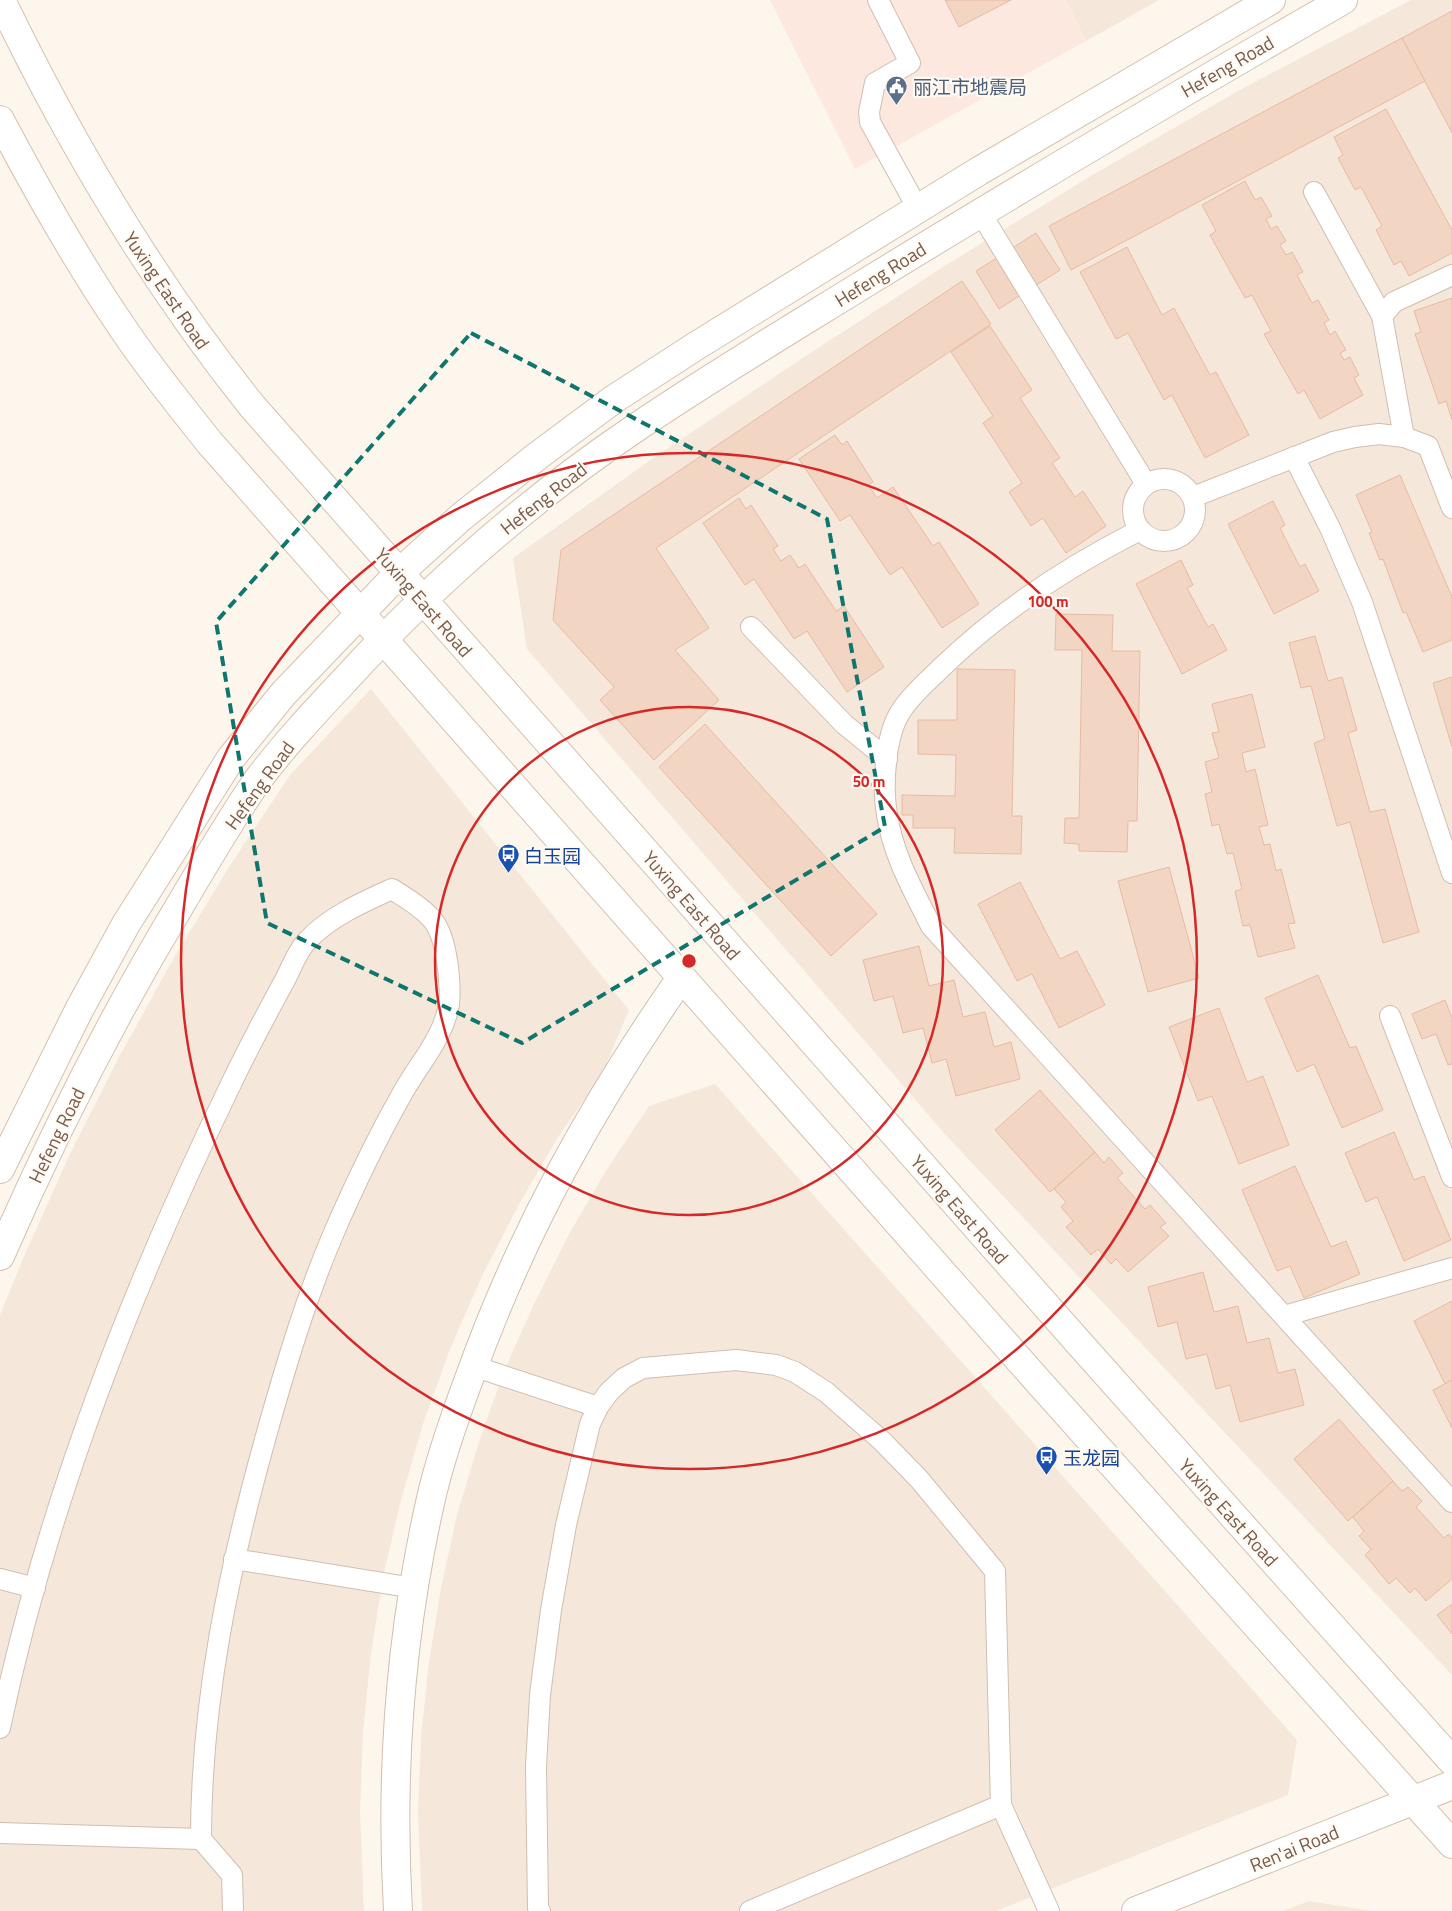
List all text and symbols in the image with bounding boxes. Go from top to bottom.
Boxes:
street label: Hefeng Road [1175,28,1279,104]
place label: 丽江市地震局 [913,72,1027,101]
public building icon: 丽江市地震局 [885,74,909,105]
street label: Yuxing East Road [117,225,217,355]
street label: Hefeng Road [829,234,931,314]
street label: Hefeng Road [493,455,593,541]
street label: Yuxing East Road [368,541,480,663]
text: 100 m [1027,590,1069,613]
street label: Hefeng Road [217,735,301,835]
text: 50 m [853,770,885,793]
place label: 白玉园 [524,841,581,870]
bus stop icon: 白玉园 [496,843,520,874]
street label: Yuxing East Road [636,844,748,966]
centre of rings [680,952,698,970]
street label: Hefeng Road [20,1082,92,1188]
street label: Yuxing East Road [904,1148,1016,1270]
place label: 玉龙园 [1063,1443,1120,1472]
bus stop icon: 玉龙园 [1035,1445,1059,1476]
street label: Yuxing East Road [1172,1451,1286,1573]
street label: Ren'ai Road [1245,1817,1343,1879]

